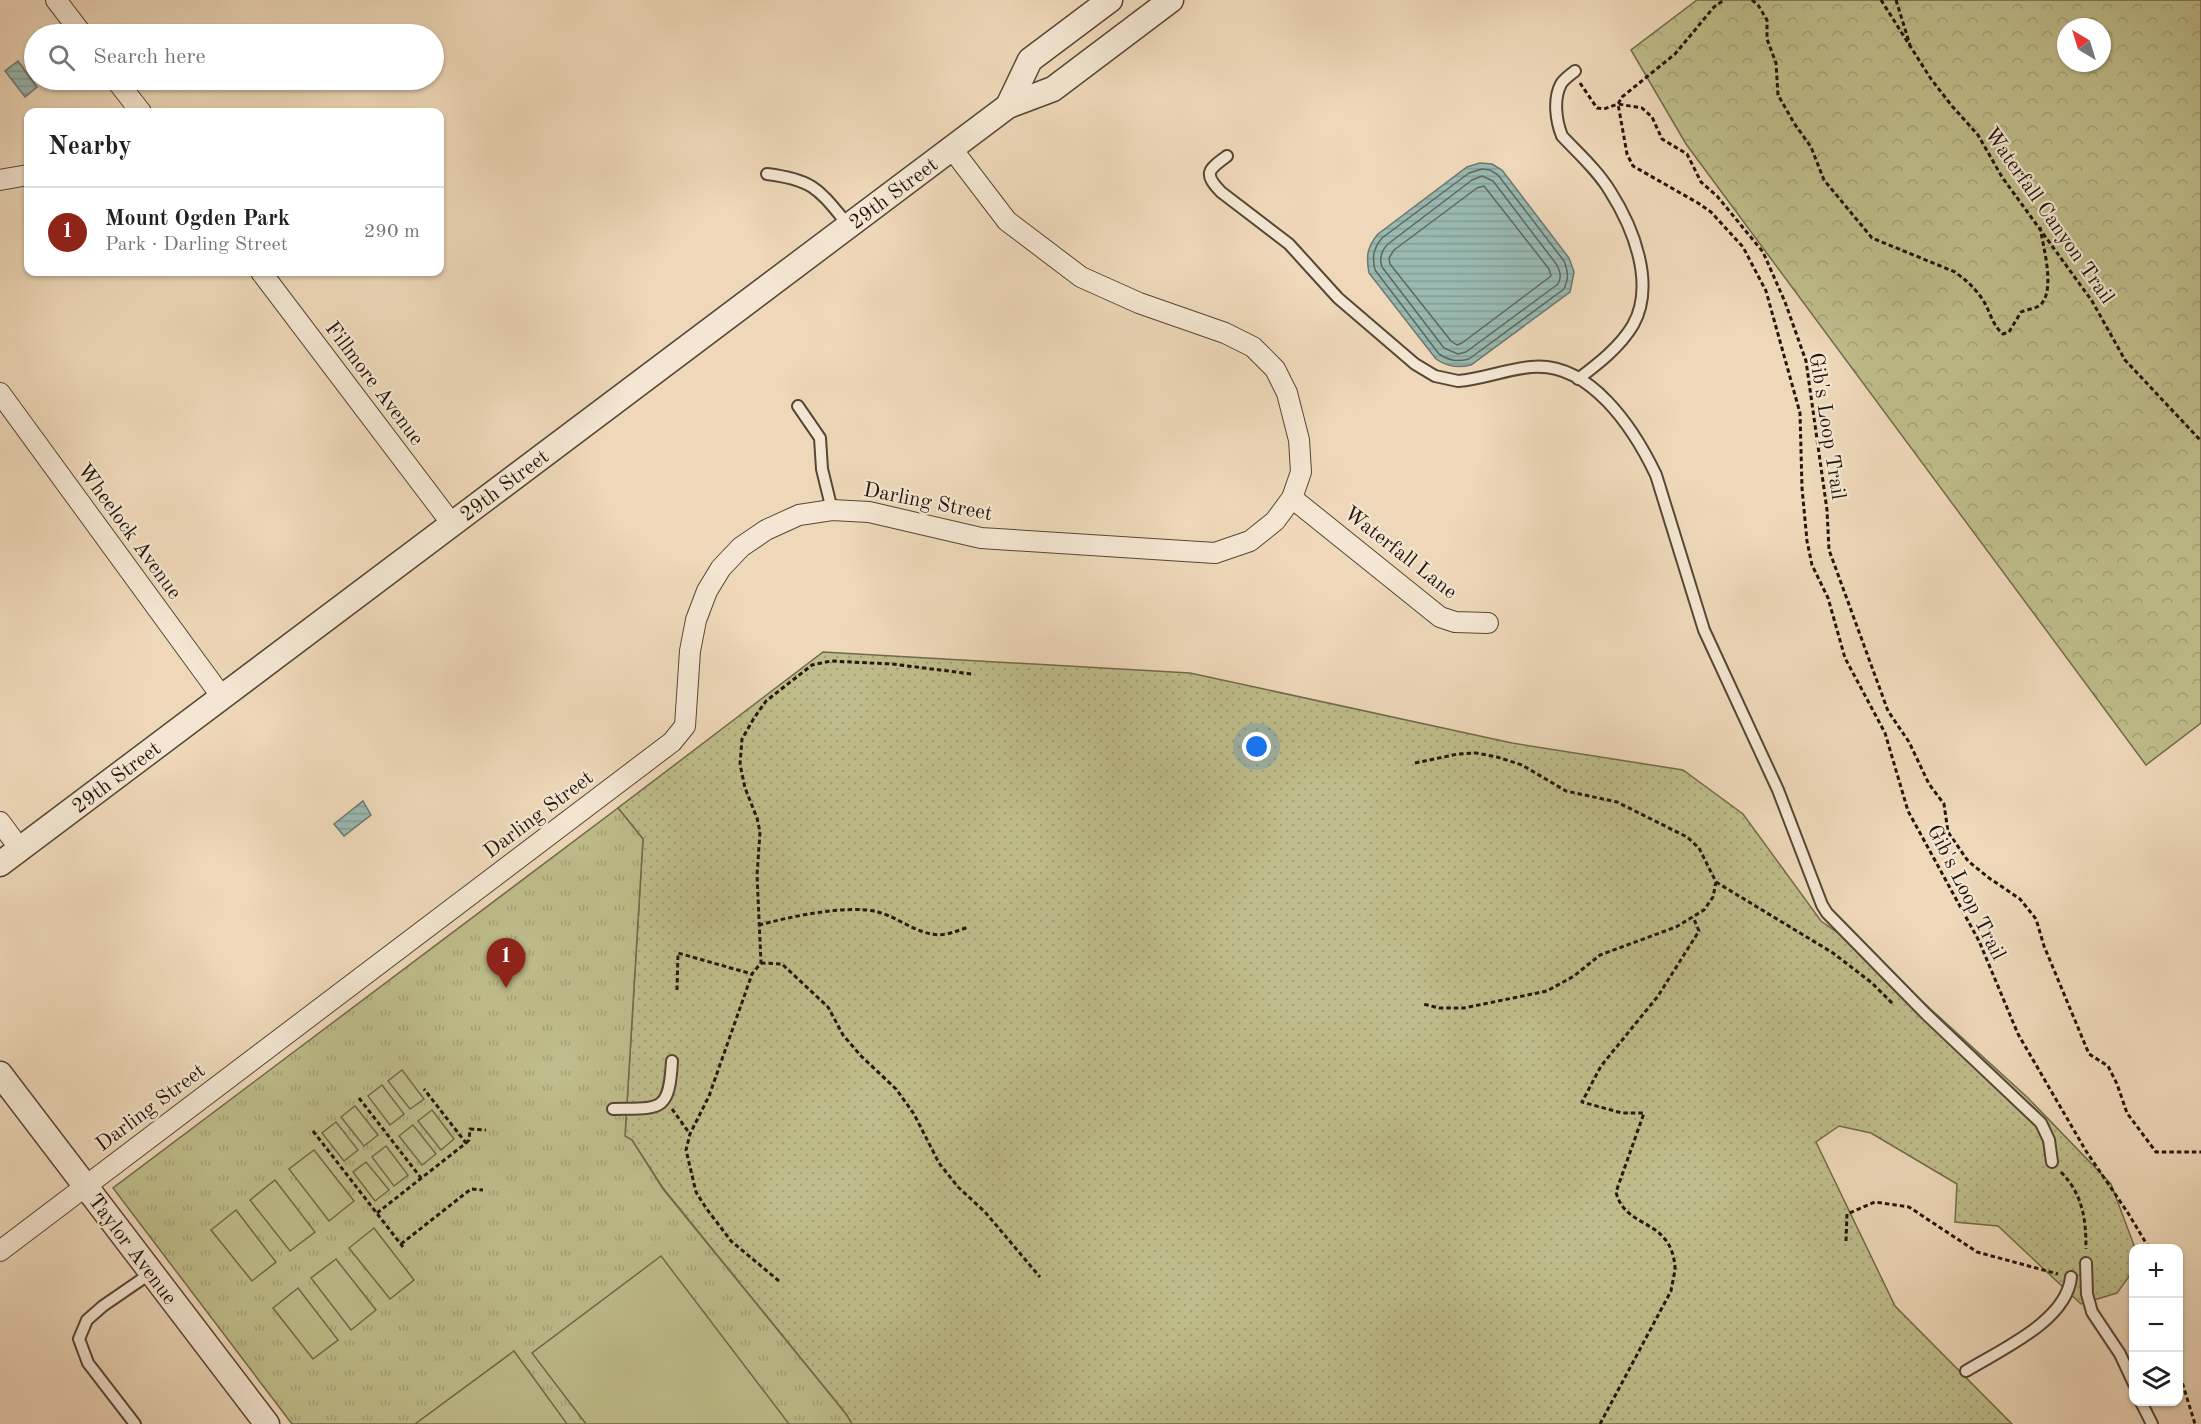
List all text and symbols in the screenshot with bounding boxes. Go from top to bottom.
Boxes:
north arrow [2057,18,2111,72]
search box [24,24,444,90]
icon: search [45,41,78,74]
text: Search here [93,46,206,68]
street label: Waterfall Canyon Trail [1980,124,2118,308]
text: Nearby [48,134,132,160]
street label: 29th Street [846,154,942,234]
text: Mount Ogden Park [105,208,290,230]
text: 1 [62,222,73,242]
text: 290 m [364,222,420,242]
text: Park · Darling Street [105,235,288,255]
street label: Fillmore Avenue [321,318,427,450]
street label: Gib's Loop Trail [1805,351,1849,502]
street label: 29th Street [457,446,553,526]
street label: Wheelock Avenue [73,460,185,604]
street label: Darling Street [861,480,994,525]
street label: Waterfall Lane [1340,503,1460,604]
your location [1242,732,1271,761]
street label: 29th Street [69,738,165,818]
street label: Darling Street [480,767,598,863]
street label: Gib's Loop Trail [1923,822,2009,964]
pin: 1 [486,938,526,988]
street label: Darling Street [92,1060,210,1156]
street label: Taylor Avenue [84,1191,180,1309]
map controls [2129,1244,2183,1406]
button: + [2129,1244,2183,1298]
button: − [2129,1298,2183,1352]
button: layers [2129,1352,2183,1406]

